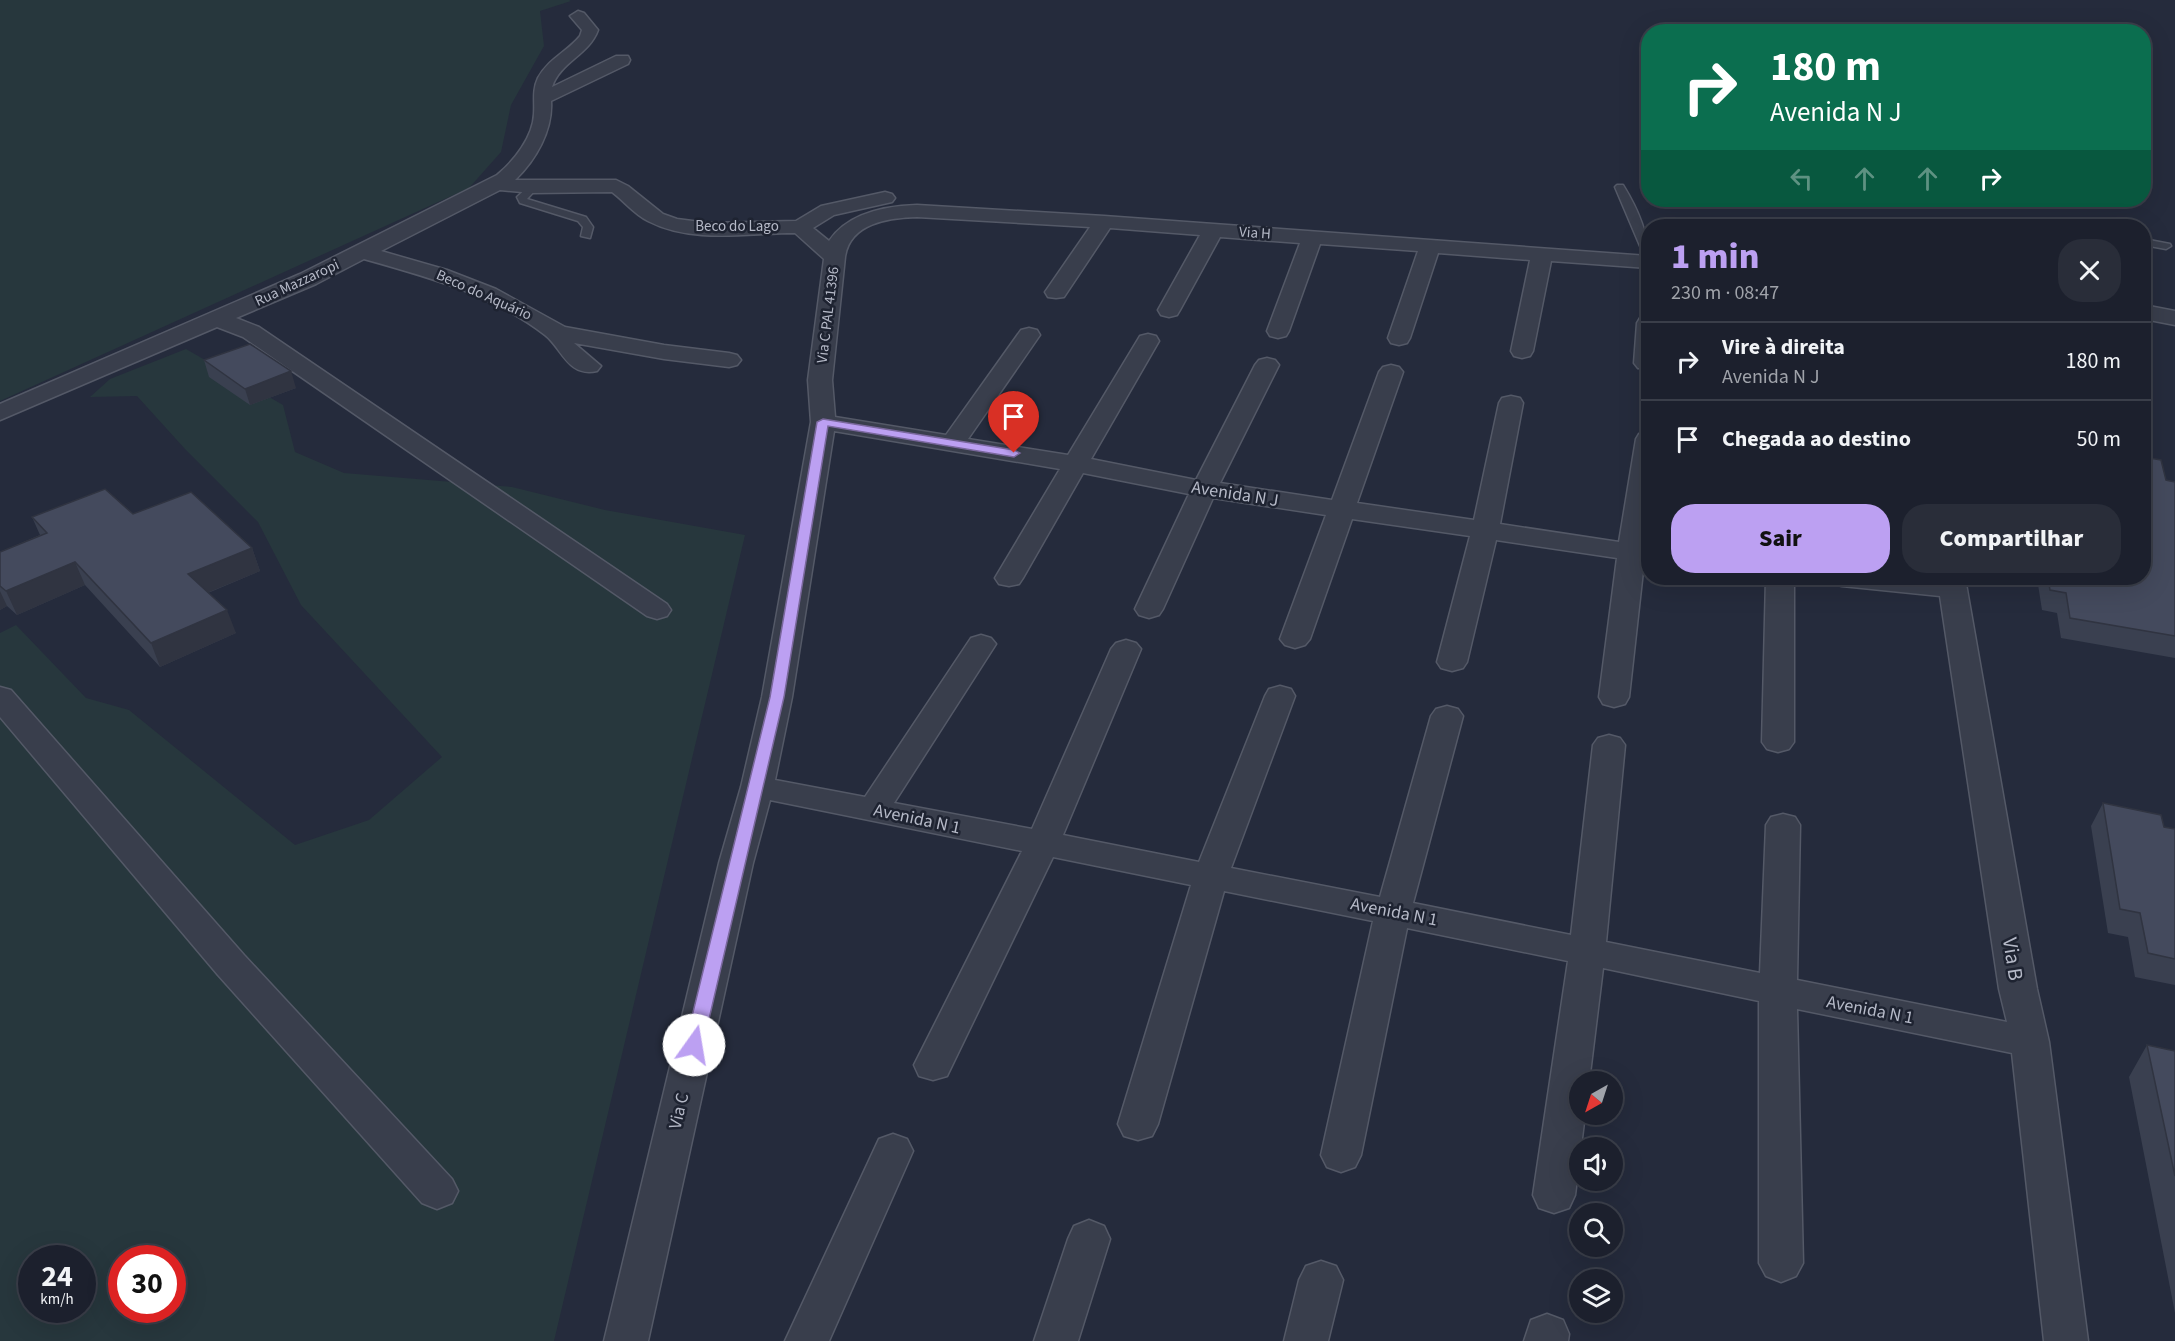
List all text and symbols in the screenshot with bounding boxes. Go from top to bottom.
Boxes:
text: 180 m [1770,37,1881,97]
icon: right [1671,48,1749,126]
text: Avenida N J [1770,93,1902,132]
icon: left [1785,162,1818,195]
icon: ahead [1848,162,1881,195]
icon: ahead [1911,162,1944,195]
icon: right [1974,162,2007,195]
street label: Beco do Lago [695,216,779,237]
street label: Via H [1238,221,1272,245]
text: 1 min [1671,231,1759,282]
button: close [2058,239,2121,302]
street label: Rua Mazzaropi [251,254,343,312]
street label: Beco do Aquário [433,265,535,325]
street label: Via C PAL 41396 [812,266,844,364]
text: 230 m · 08:47 [1671,279,1779,307]
text: Vire à direita [1722,331,1845,363]
icon: right [1671,345,1704,378]
text: 180 m [2066,345,2121,377]
text: Avenida N J [1722,363,1819,391]
pin [988,391,1039,453]
icon: arrive [997,400,1030,433]
icon: arrive [1671,423,1704,456]
text: Chegada ao destino [1722,423,1911,455]
text: 50 m [2076,423,2121,455]
street label: Avenida N J [1190,475,1280,513]
button: Sair [1671,504,1890,573]
button: Compartilhar [1902,504,2121,573]
street label: Avenida N 1 [871,798,963,840]
street label: Avenida N 1 [1348,891,1440,933]
street label: Via B [1995,935,2031,983]
street label: Avenida N 1 [1824,989,1916,1031]
position arrow [662,1013,726,1077]
north arrow [1569,1071,1623,1125]
map controls [1569,1071,1623,1323]
street label: Via C [663,1090,695,1132]
button: sound [1569,1137,1623,1191]
button: search [1569,1203,1623,1257]
speed limit sign: 30 [108,1245,186,1323]
text: 24 [41,1255,73,1298]
button: layers [1569,1269,1623,1323]
text: km/h [40,1289,74,1310]

